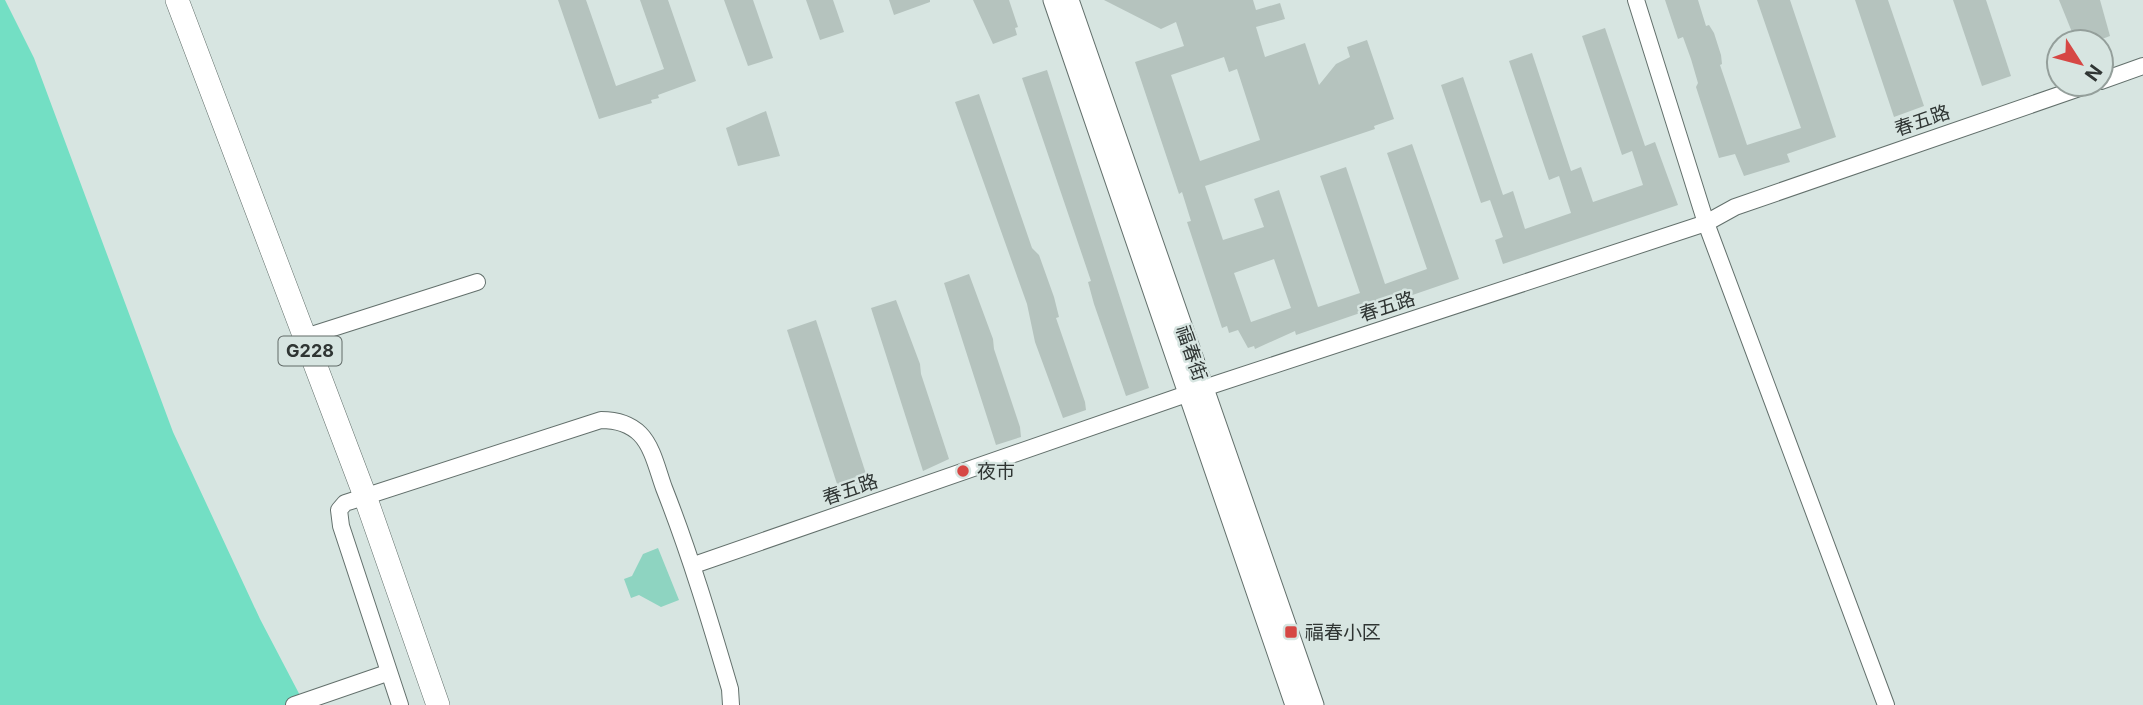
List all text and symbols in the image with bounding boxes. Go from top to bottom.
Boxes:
north arrow [2045,28,2115,98]
text: N [2080,60,2107,85]
street label: 春五路 [1891,100,1953,141]
street label: 春五路 [1356,287,1418,326]
street label: 福春街 [1171,322,1212,384]
road number: G228 [278,337,342,366]
place label: 夜市 [977,460,1015,483]
marker: 夜市 [955,463,971,479]
street label: 春五路 [819,469,881,510]
place label: 福春小区 [1305,621,1381,644]
marker: 福春小区 [1283,624,1299,640]

